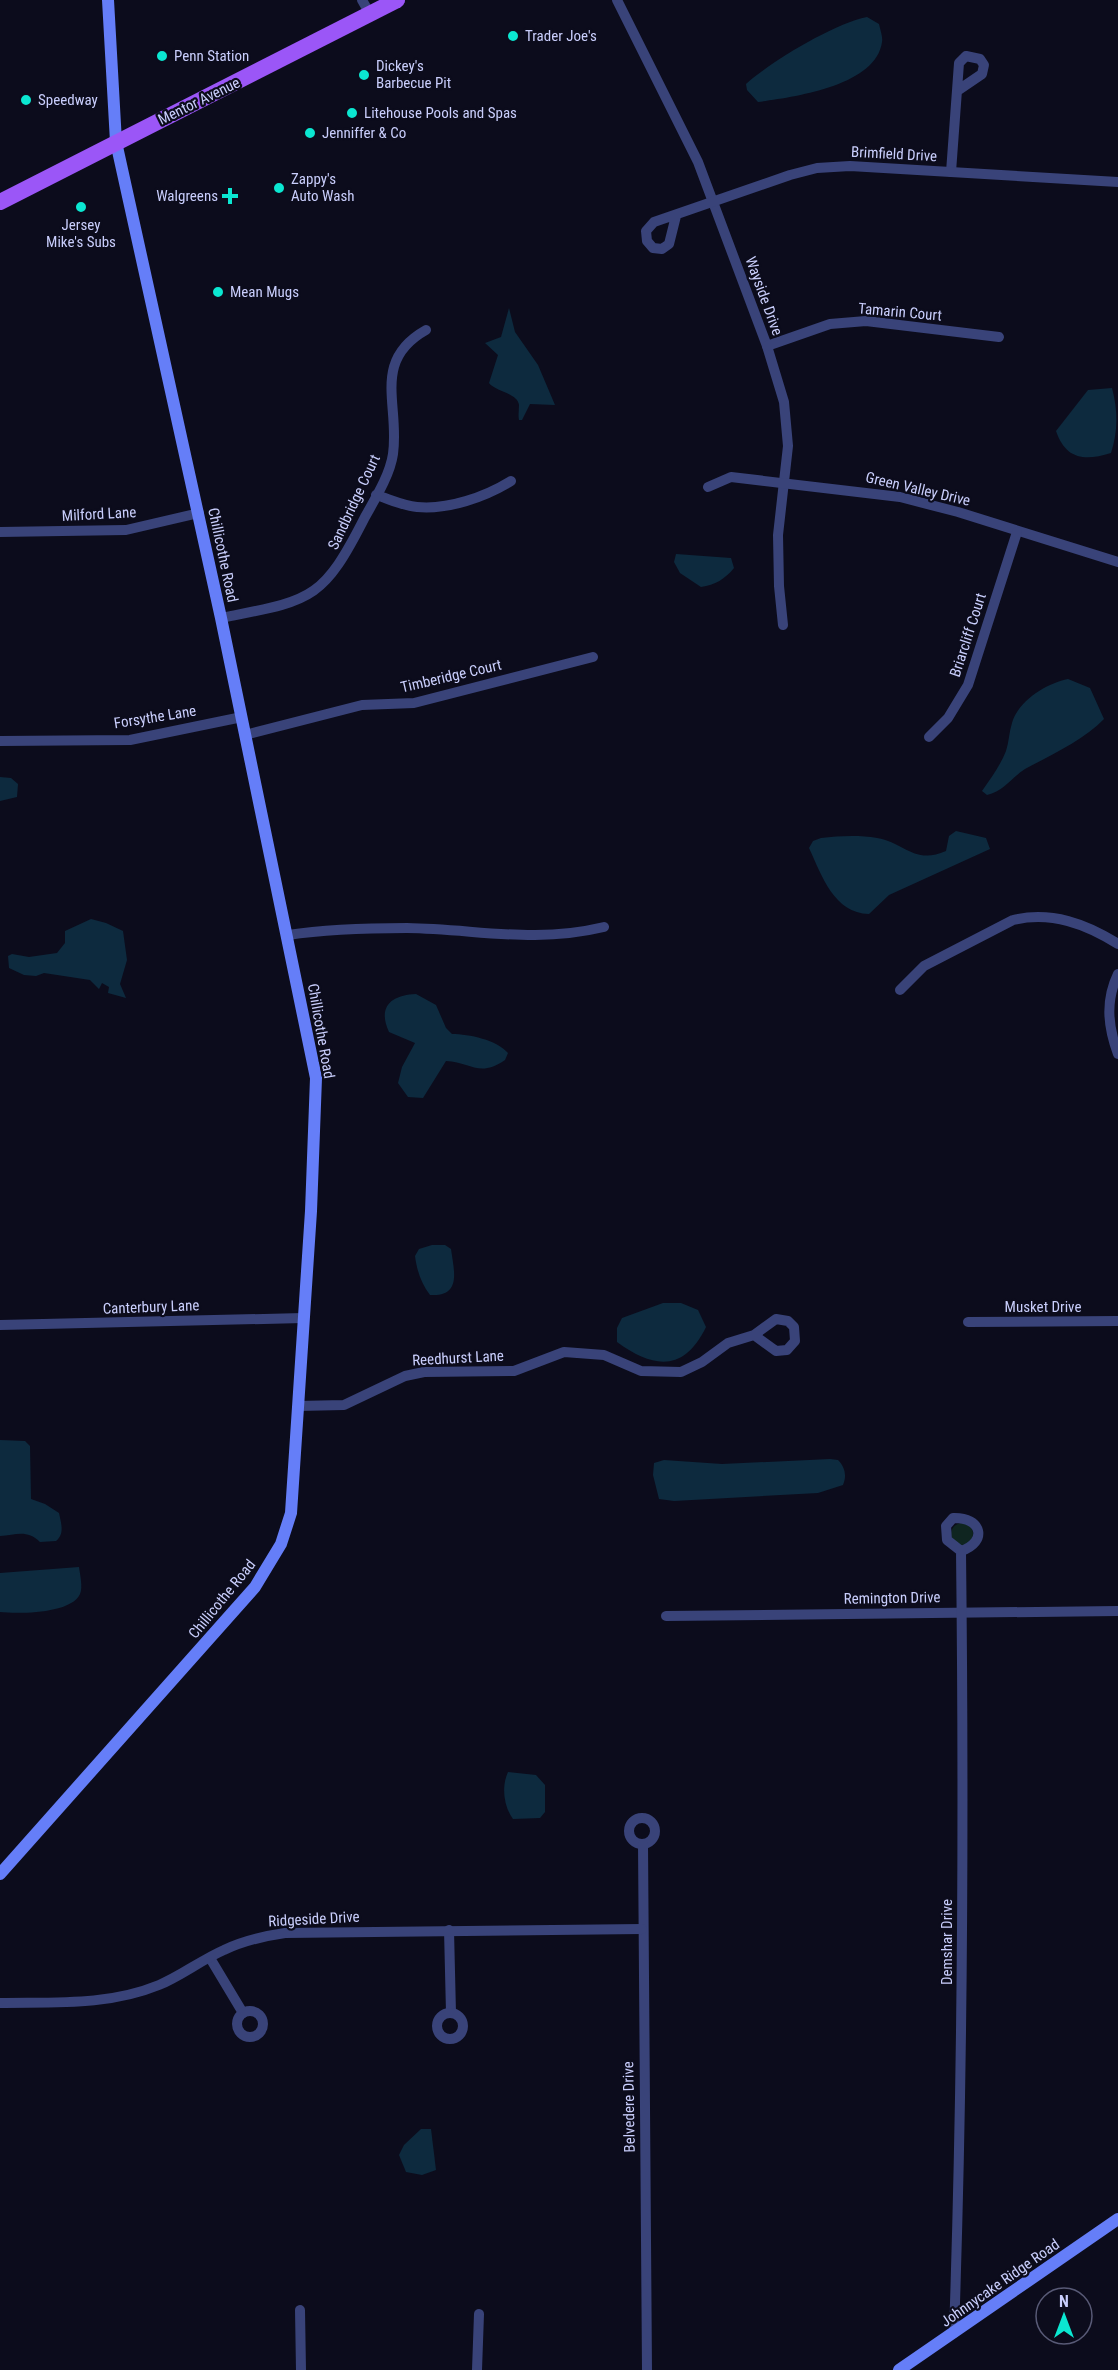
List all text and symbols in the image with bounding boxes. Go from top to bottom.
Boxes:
place label: Trader Joe's [525,27,597,45]
marker: Trader Joe's [506,29,520,43]
place label: Penn Station [174,47,249,65]
marker: Penn Station [155,49,169,63]
place label: Dickey's Barbecue Pit [376,57,451,92]
marker: Dickey's Barbecue Pit [357,68,371,82]
street label: Mentor Avenue [155,73,243,129]
place label: Speedway [38,91,98,109]
marker: Speedway [19,93,33,107]
place label: Litehouse Pools and Spas [364,104,517,122]
marker: Litehouse Pools and Spas [345,106,359,120]
place label: Jenniffer & Co [322,124,406,142]
marker: Jenniffer & Co [303,126,317,140]
street label: Brimfield Drive [851,143,937,165]
place label: Zappy's Auto Wash [291,170,355,205]
marker: Zappy's Auto Wash [272,181,286,195]
place label: Walgreens [156,187,218,205]
marker: Walgreens [223,189,237,203]
marker: Jersey Mike's Subs [74,200,88,214]
place label: Jersey Mike's Subs [46,216,116,251]
street label: Wayside Drive [741,254,787,338]
place label: Mean Mugs [230,283,299,301]
marker: Mean Mugs [211,285,225,299]
street label: Tamarin Court [857,299,943,325]
street label: Sandbridge Court [324,451,384,553]
street label: Green Valley Drive [864,468,972,510]
street label: Milford Lane [61,503,137,525]
street label: Chillicothe Road [204,506,242,604]
street label: Briarcliff Court [946,591,990,679]
street label: Timberidge Court [399,656,503,696]
street label: Forsythe Lane [113,702,197,732]
street label: Chillicothe Road [304,982,338,1080]
street label: Canterbury Lane [102,1296,200,1318]
street label: Musket Drive [1005,1298,1081,1316]
street label: Reedhurst Lane [412,1347,504,1369]
street label: Chillicothe Road [185,1556,259,1642]
street label: Remington Drive [843,1588,941,1608]
street label: Demshar Drive [938,1899,956,1985]
street label: Ridgeside Drive [268,1908,360,1930]
street label: Belvedere Drive [619,2061,639,2153]
street label: Johnnycake Ridge Road [937,2235,1063,2331]
north arrow [1034,2286,1094,2346]
text: N [1059,2292,1069,2311]

